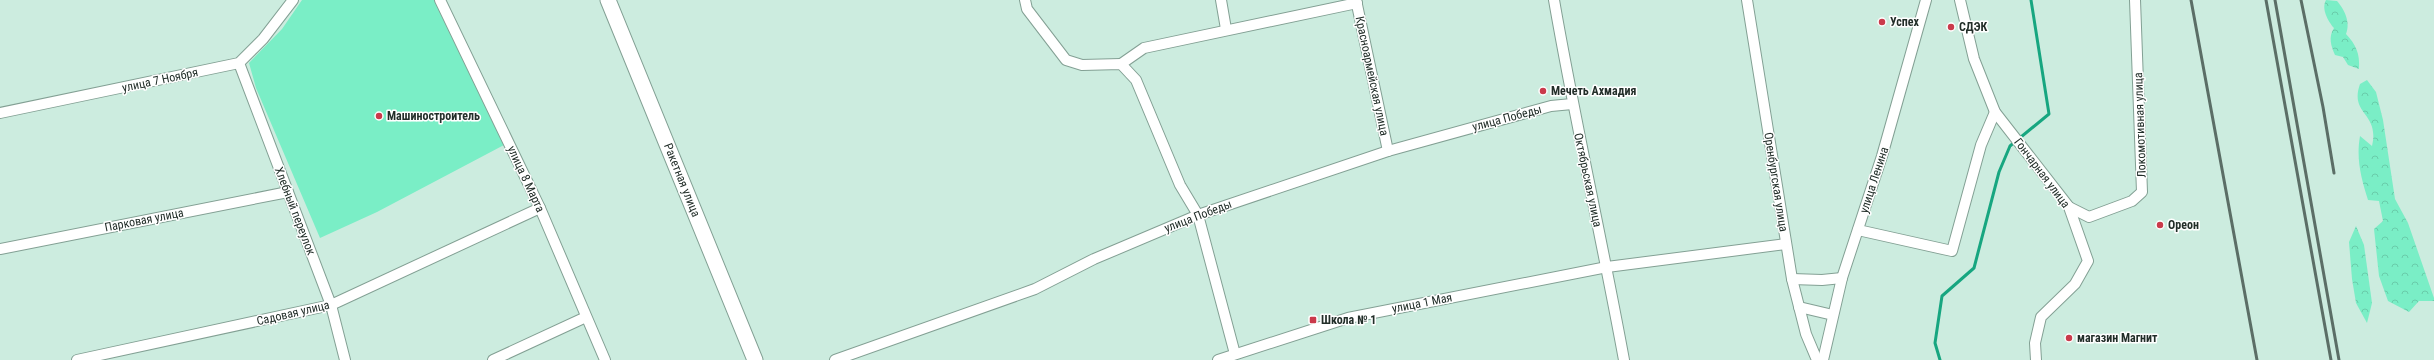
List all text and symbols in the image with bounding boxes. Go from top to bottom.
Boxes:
street label: Красноармейская улица [1352,15,1392,137]
place label: Успех [1890,15,1919,29]
marker: Успех [1877,17,1887,27]
place label: СДЭК [1959,20,1988,34]
marker: СДЭК [1946,22,1956,32]
street label: улица 7 Ноября [121,65,199,95]
street label: Локомотивная улица [2131,72,2149,178]
place label: Мечеть Ахмадия [1551,84,1636,98]
marker: Мечеть Ахмадия [1538,86,1548,96]
street label: улица Победы [1471,102,1543,134]
place label: Машиностроитель [387,109,480,123]
marker: Машиностроитель [374,111,384,121]
street label: Оренбургская улица [1761,131,1791,233]
street label: Октябрьская улица [1571,132,1605,229]
street label: Гончарная улица [2011,135,2073,211]
street label: Ракетная улица [661,141,703,219]
street label: улица 8 Марта [505,144,548,215]
street label: улица Ленина [1857,145,1891,215]
street label: Хлебный переулок [272,165,318,257]
street label: улица Победы [1162,197,1234,235]
street label: Парковая улица [103,205,185,235]
place label: Ореон [2168,218,2199,232]
marker: Ореон [2155,220,2165,230]
street label: улица 1 Мая [1391,290,1453,316]
street label: Садовая улица [255,298,331,328]
place label: Школа № 1 [1321,313,1376,327]
marker: Школа № 1 [1308,315,1318,325]
place label: магазин Магнит [2077,331,2158,345]
marker: магазин Магнит [2064,333,2074,343]

